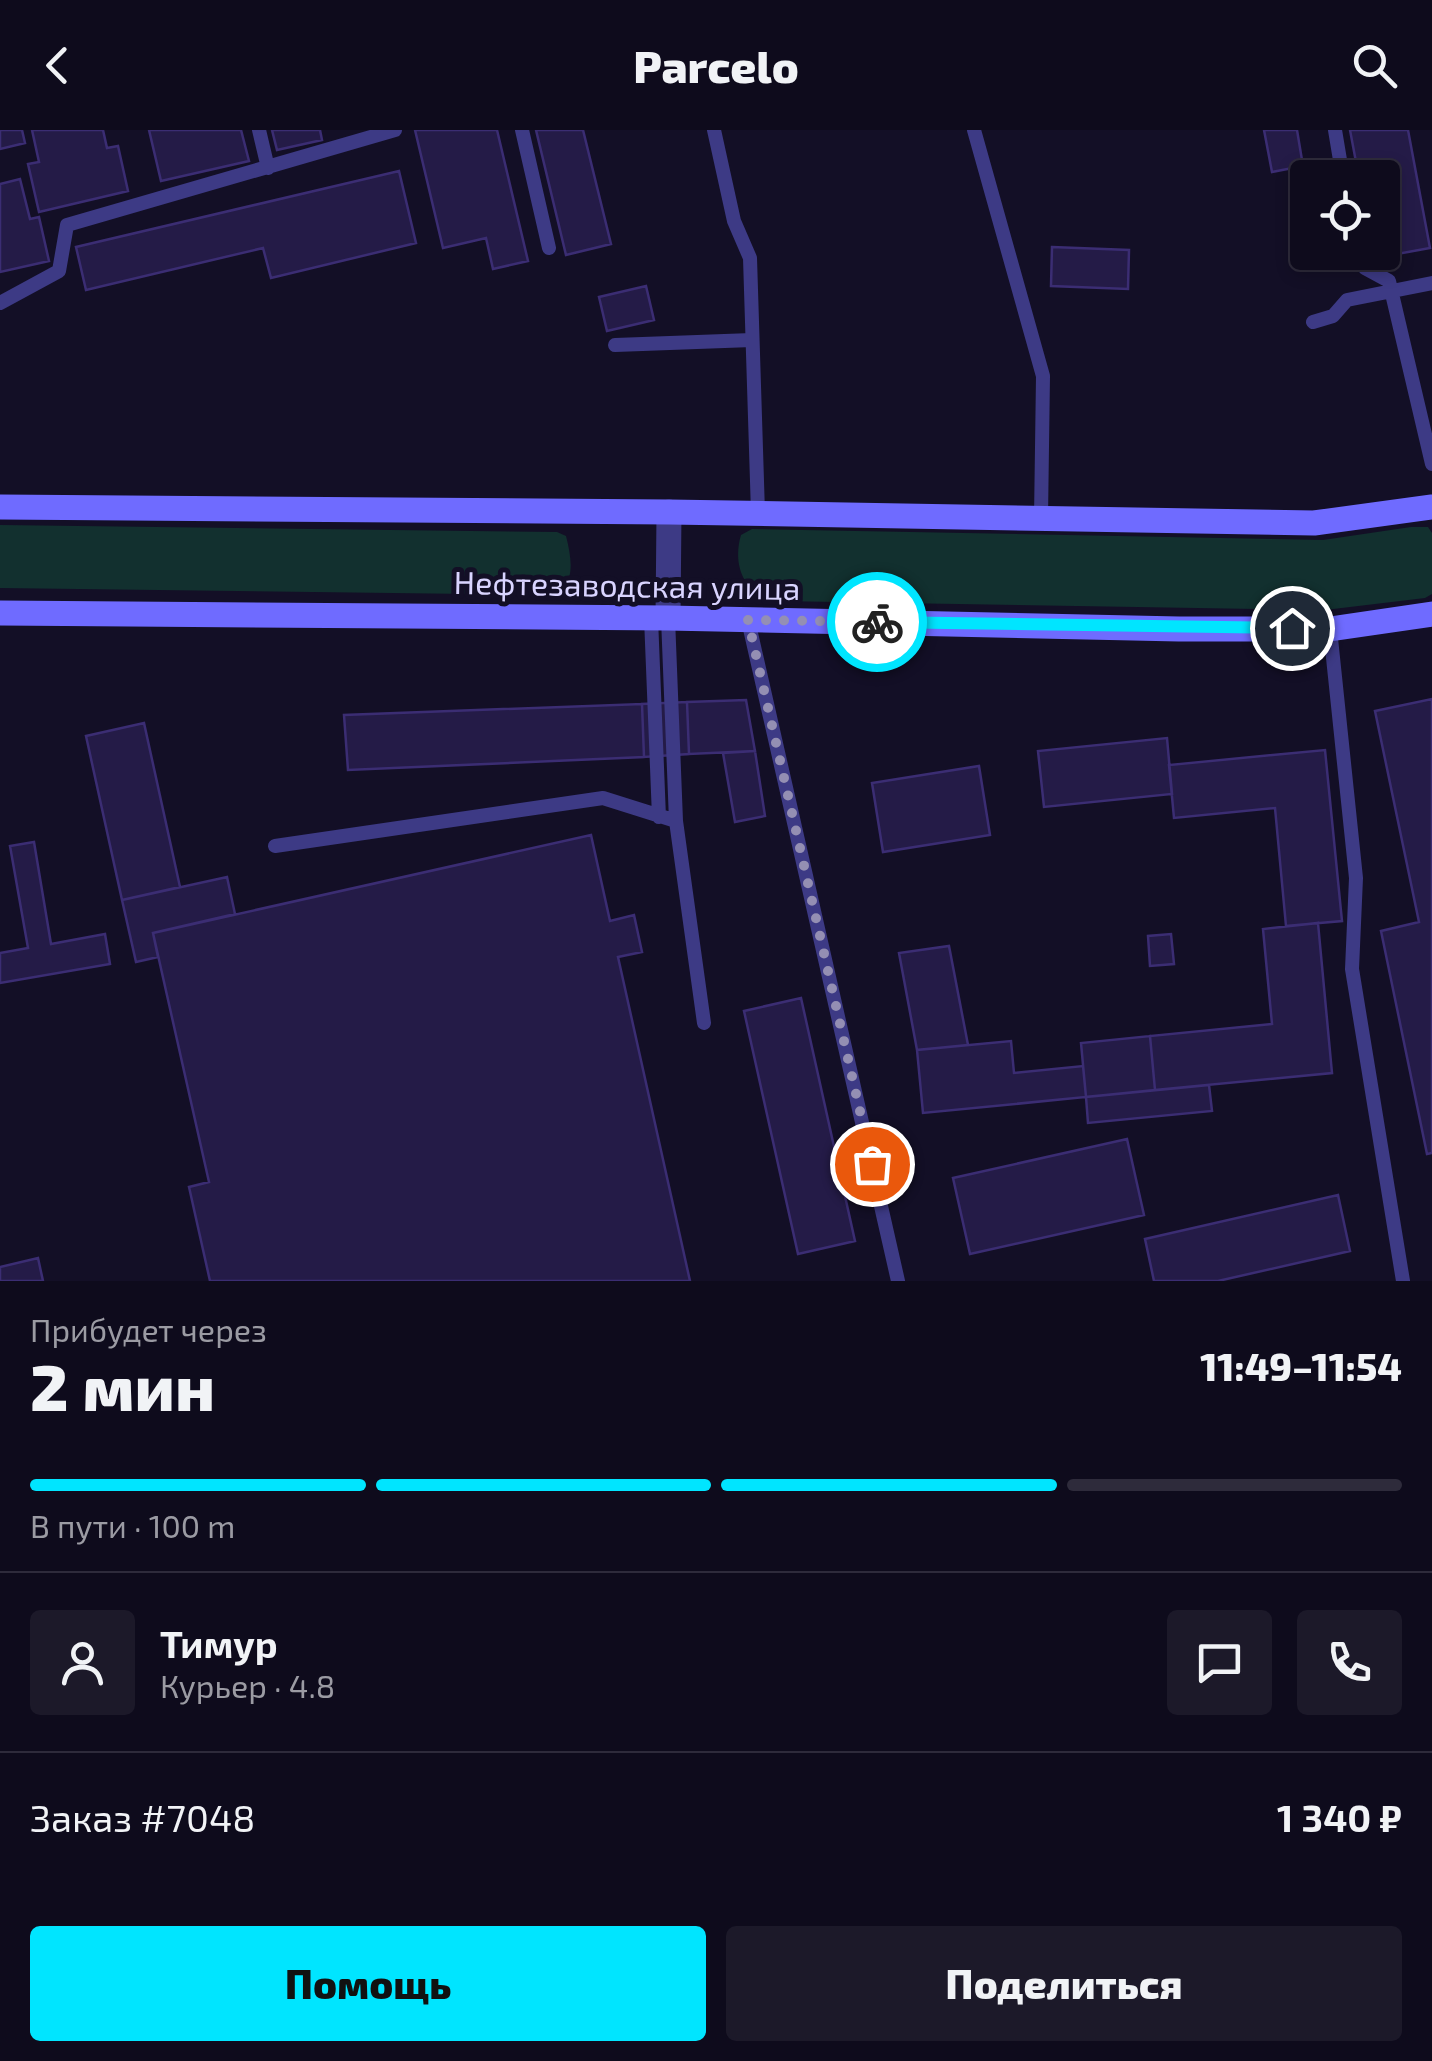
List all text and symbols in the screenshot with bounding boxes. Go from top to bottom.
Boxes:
icon: back [30,38,85,93]
text: Parcelo [633,38,799,92]
icon: search [1347,38,1402,93]
map controls [1290,160,1400,270]
button: locate [1290,160,1400,270]
street label: Нефтезаводская улица [453,562,801,607]
courier [827,572,927,672]
pin [1250,586,1335,671]
icon: bike [850,595,905,650]
icon: home [1265,601,1320,656]
pin [830,1122,915,1207]
icon: bag [845,1137,900,1192]
text: Прибудет через [30,1310,267,1348]
text: 11:49–11:54 [1200,1343,1402,1389]
text: 2 мин [30,1346,215,1424]
text: В пути · 100 m [30,1506,235,1544]
button: person [30,1610,135,1715]
button: chat [1167,1610,1272,1715]
button: phone [1297,1610,1402,1715]
text: Тимур [160,1620,278,1666]
text: Курьер · 4.8 [160,1666,335,1704]
text: Заказ #7048 [30,1794,255,1840]
text: 1 340 ₽ [1277,1794,1402,1840]
button: Помощь [30,1926,706,2041]
button: Поделиться [726,1926,1402,2041]

